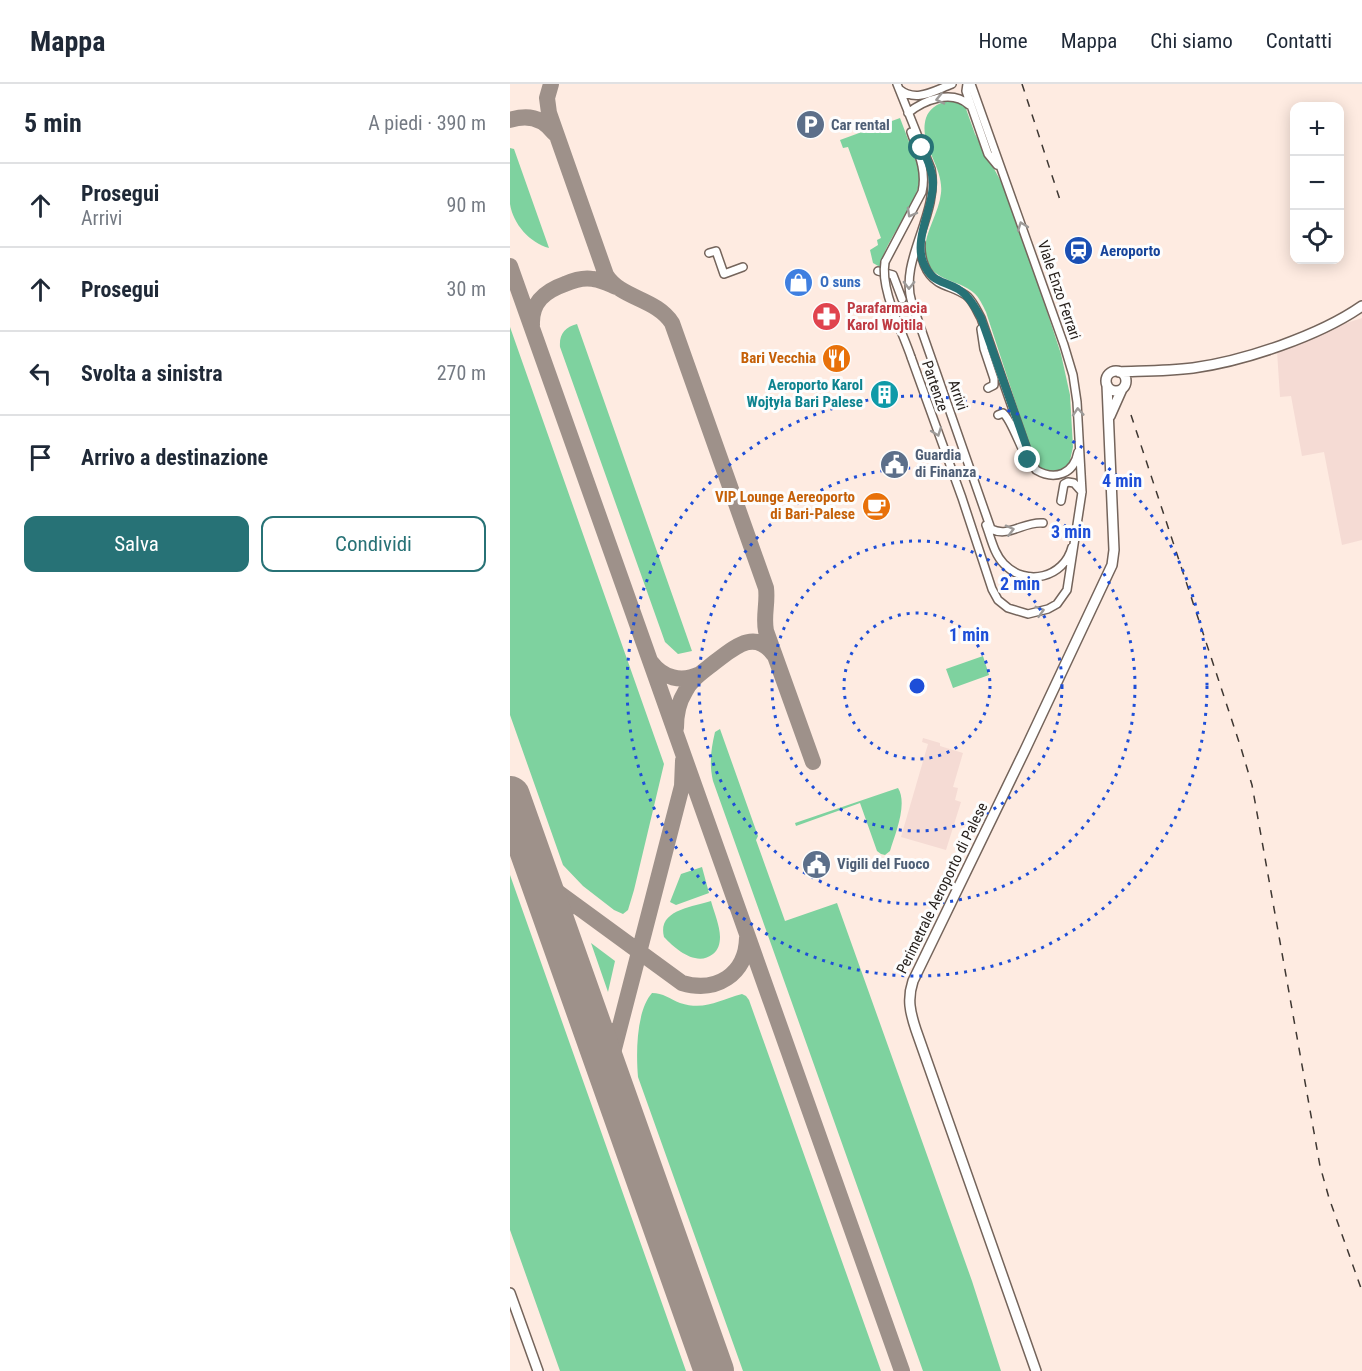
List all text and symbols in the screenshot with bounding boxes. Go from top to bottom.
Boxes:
text: Mappa [30,25,105,58]
text: Home [978,29,1028,53]
text: Mappa [1061,29,1117,53]
text: Chi siamo [1150,29,1233,53]
text: Contatti [1266,29,1332,53]
one-way arrow [935,92,945,105]
map controls [1290,102,1344,264]
button: + [1290,102,1344,156]
text: 5 min [24,108,82,138]
parking icon: Car rental [794,109,826,141]
text: A piedi · 390 m [368,111,486,135]
place label: Car rental [831,116,890,134]
route start [908,134,934,160]
button: − [1290,156,1344,210]
text: Prosegui [81,181,159,206]
icon: ahead [24,189,57,222]
text: 90 m [447,193,486,217]
text: Arrivi [81,206,122,230]
one-way arrow [907,206,918,217]
button: locate [1290,210,1344,264]
one-way arrow [1017,221,1030,232]
station icon: Aeroporto [1063,235,1095,267]
street label: Viale Enzo Ferrari [1034,238,1084,342]
place label: Aeroporto [1100,242,1160,260]
shop icon: O suns [783,266,815,298]
icon: ahead [24,273,57,306]
place label: O suns [820,273,861,291]
text: Prosegui [81,277,159,302]
text: 30 m [447,277,486,301]
one-way arrow [903,281,916,290]
place label: Parafarmacia Karol Wojtila [847,299,927,334]
pharmacy icon: Parafarmacia Karol Wojtila [810,301,842,333]
restaurant icon: Bari Vecchia [821,342,853,374]
place label: Bari Vecchia [741,349,816,367]
icon: left [24,357,57,390]
street label: Partenze [918,358,952,414]
text: Svolta a sinistra [81,361,223,386]
text: 270 m [437,361,486,385]
place label: Aeroporto Karol Wojtyła Bari Palese [747,376,863,411]
street label: Arrivi [944,377,972,413]
building icon: Aeroporto Karol Wojtyła Bari Palese [868,378,900,410]
one-way arrow [1072,407,1085,416]
one-way arrow [929,426,942,437]
icon: arrive [24,441,57,474]
text: Arrivo a destinazione [81,445,268,470]
place label: Guardia di Finanza [915,446,976,481]
route end [1014,446,1040,472]
public building icon: Guardia di Finanza [878,448,910,480]
text: 4 min [1102,470,1142,491]
place label: VIP Lounge Aereoporto di Bari-Palese [715,488,855,523]
cafe icon: VIP Lounge Aereoporto di Bari-Palese [860,490,892,522]
button: Salva [24,516,249,572]
button: Condividi [261,516,486,572]
text: 3 min [1051,521,1091,542]
one-way arrow [1004,524,1014,537]
text: 2 min [1000,573,1040,594]
one-way arrow [1035,605,1045,618]
text: 1 min [949,624,989,645]
centre of rings [907,676,927,696]
street label: Perimetrale Aeroporto di Palese [893,799,991,977]
public building icon: Vigili del Fuoco [800,848,832,880]
place label: Vigili del Fuoco [837,855,930,873]

